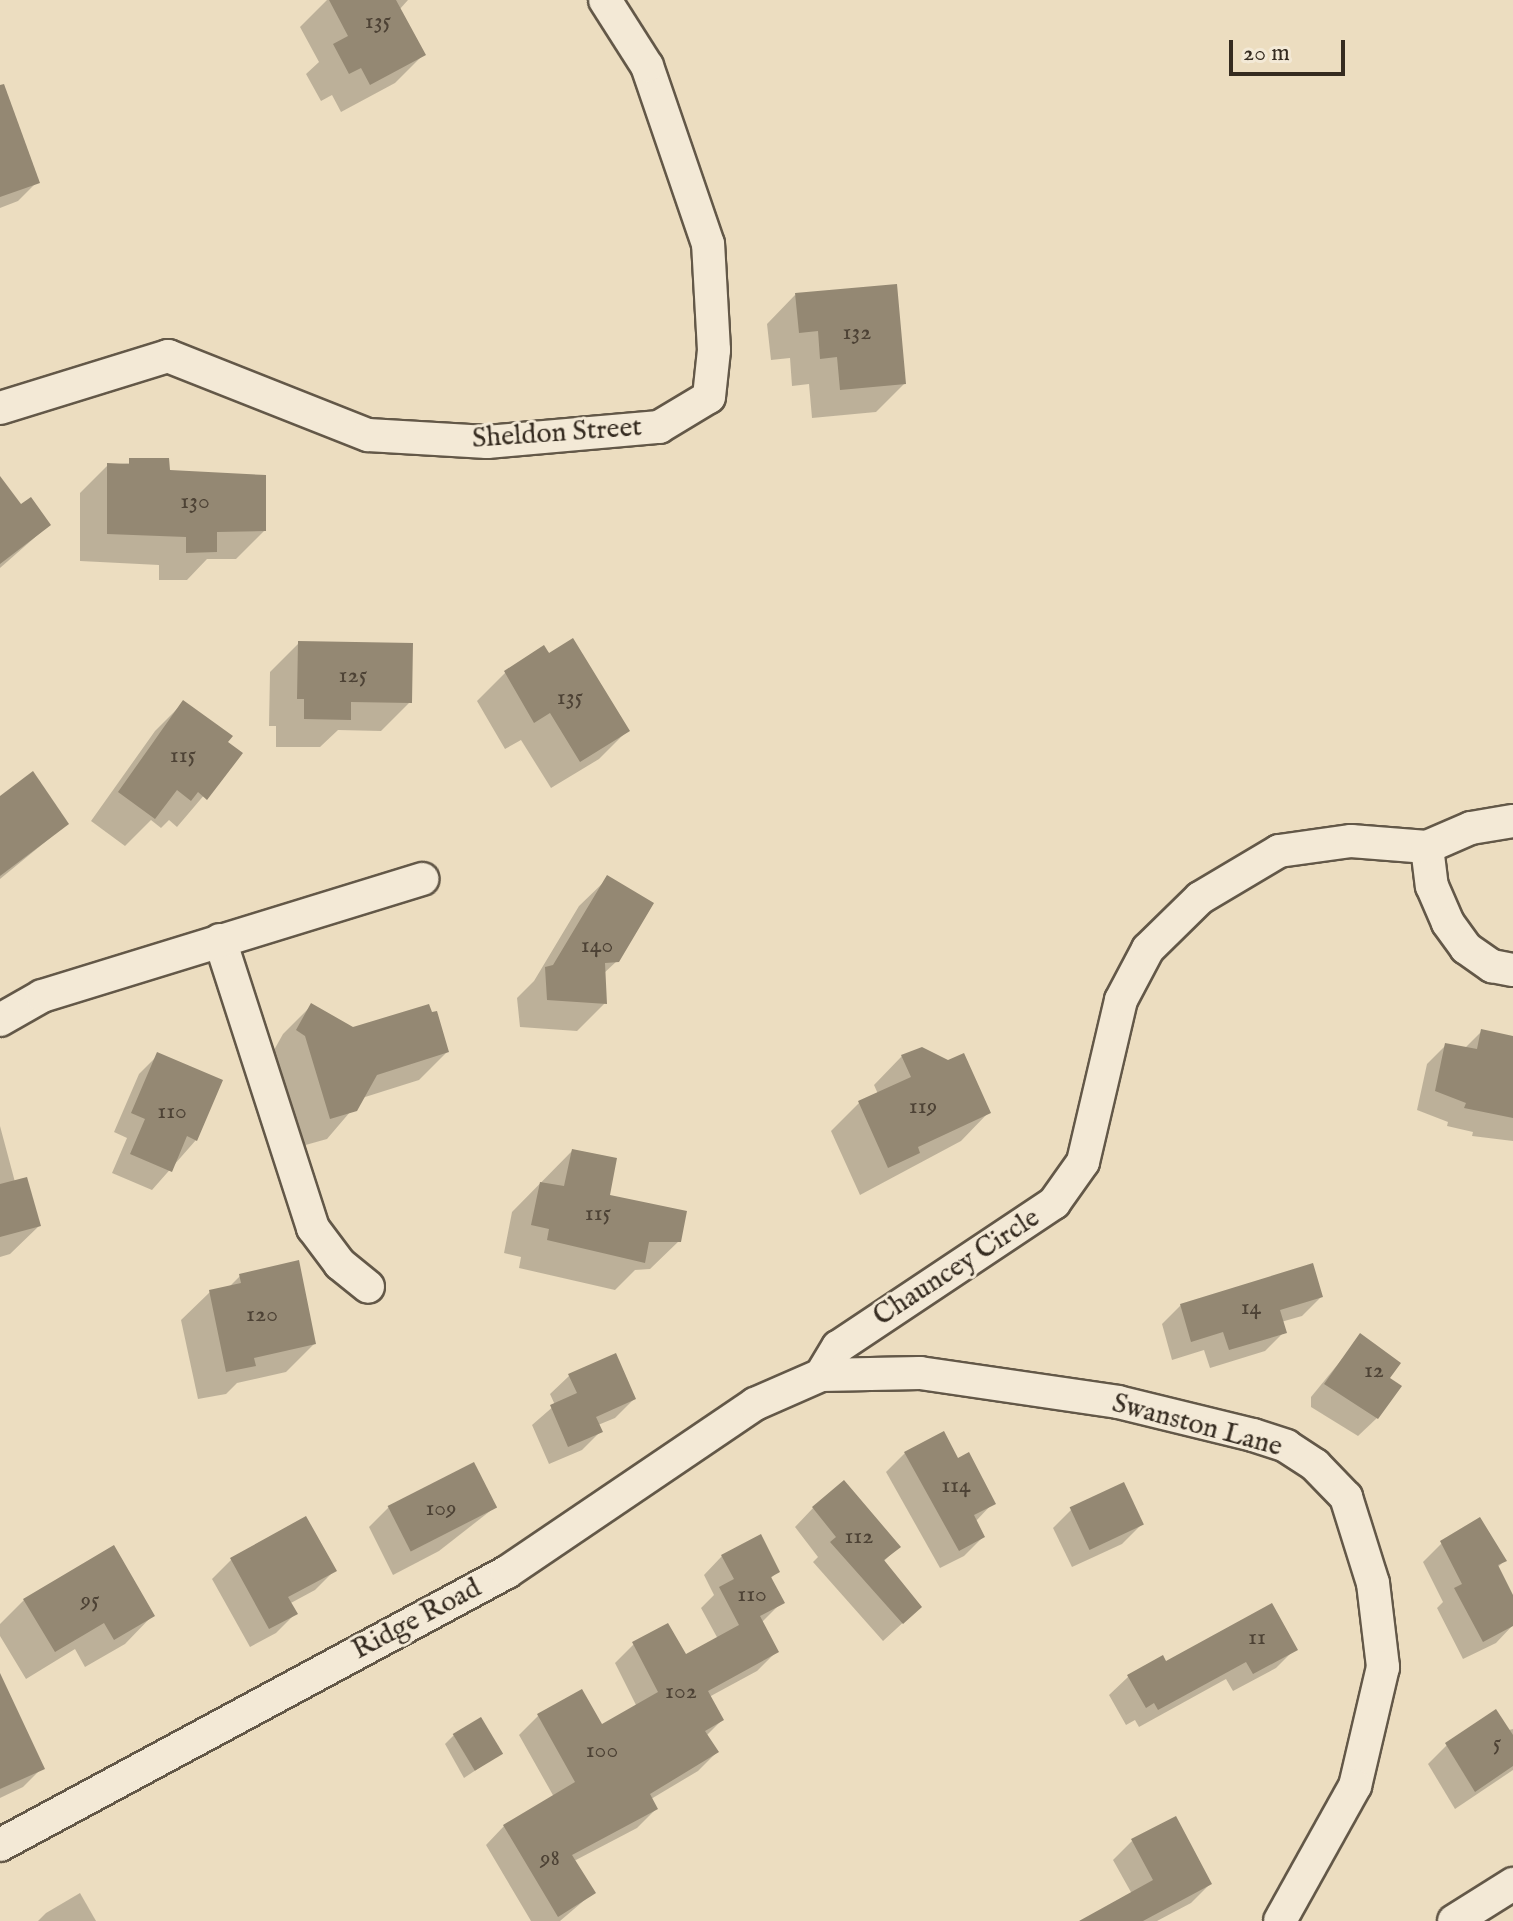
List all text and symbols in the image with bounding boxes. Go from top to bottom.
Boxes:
house number: 135 [365,8,391,36]
scale bar [1233,24,1349,74]
text: 20 m [1243,38,1290,69]
house number: 132 [842,319,872,347]
street label: Sheldon Street [471,411,643,457]
house number: 130 [180,488,210,516]
house number: 125 [339,662,367,690]
house number: 135 [557,684,583,712]
house number: 115 [170,742,196,770]
house number: 140 [581,932,613,960]
house number: 119 [909,1093,937,1121]
house number: 110 [157,1098,187,1126]
house number: 115 [585,1200,611,1228]
street label: Chauncey Circle [868,1202,1046,1334]
house number: 14 [1241,1294,1261,1322]
house number: 120 [246,1301,278,1329]
house number: 12 [1364,1357,1384,1385]
street label: Swanston Lane [1108,1387,1286,1465]
house number: 114 [941,1472,971,1500]
house number: 109 [425,1495,457,1523]
house number: 112 [844,1523,874,1551]
street label: Ridge Road [347,1572,487,1668]
house number: 110 [737,1581,767,1609]
house number: 95 [80,1587,100,1615]
house number: 11 [1248,1624,1266,1652]
house number: 102 [665,1678,697,1706]
house number: 5 [1493,1730,1501,1758]
house number: 100 [586,1737,618,1765]
house number: 98 [540,1845,560,1873]

